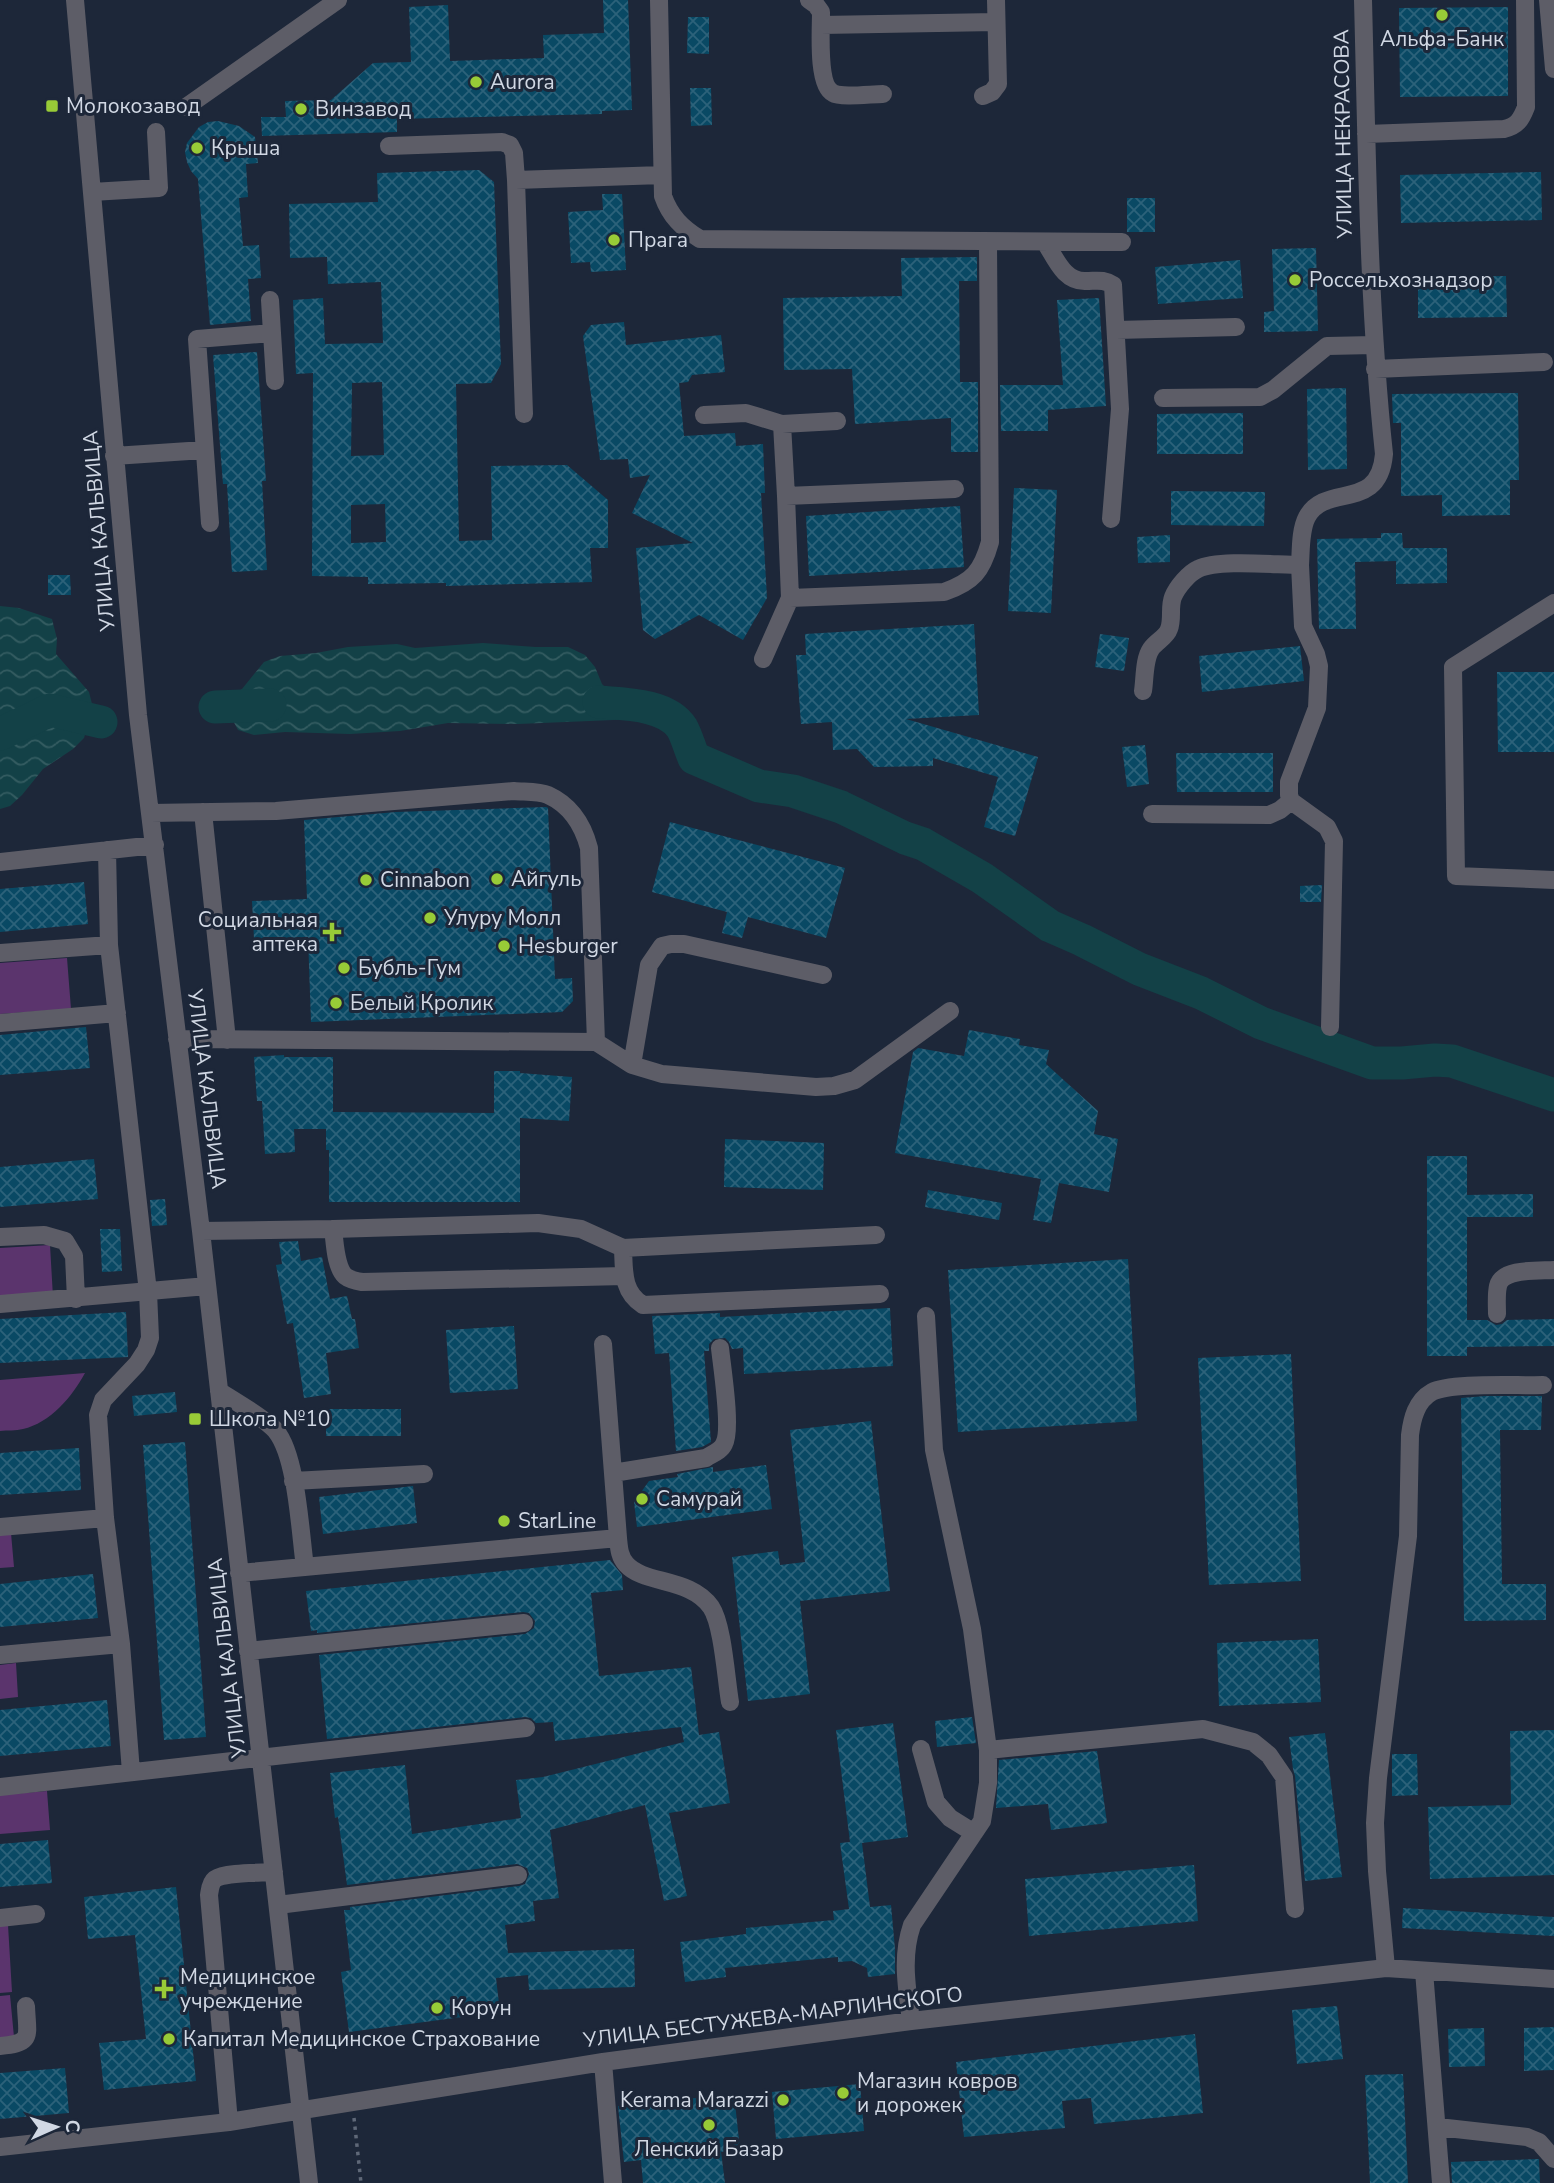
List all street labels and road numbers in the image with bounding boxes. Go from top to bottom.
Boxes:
street label: УЛИЦА НЕКРАСОВА [1327,29,1359,240]
street label: УЛИЦА КАЛЬВИЦА [76,429,122,634]
street label: УЛИЦА КАЛЬВИЦА [181,986,233,1191]
street label: УЛИЦА КАЛЬВИЦА [201,1556,253,1761]
street label: УЛИЦА БЕСТУЖЕВА-МАРЛИНСКОГО [581,1980,964,2054]

